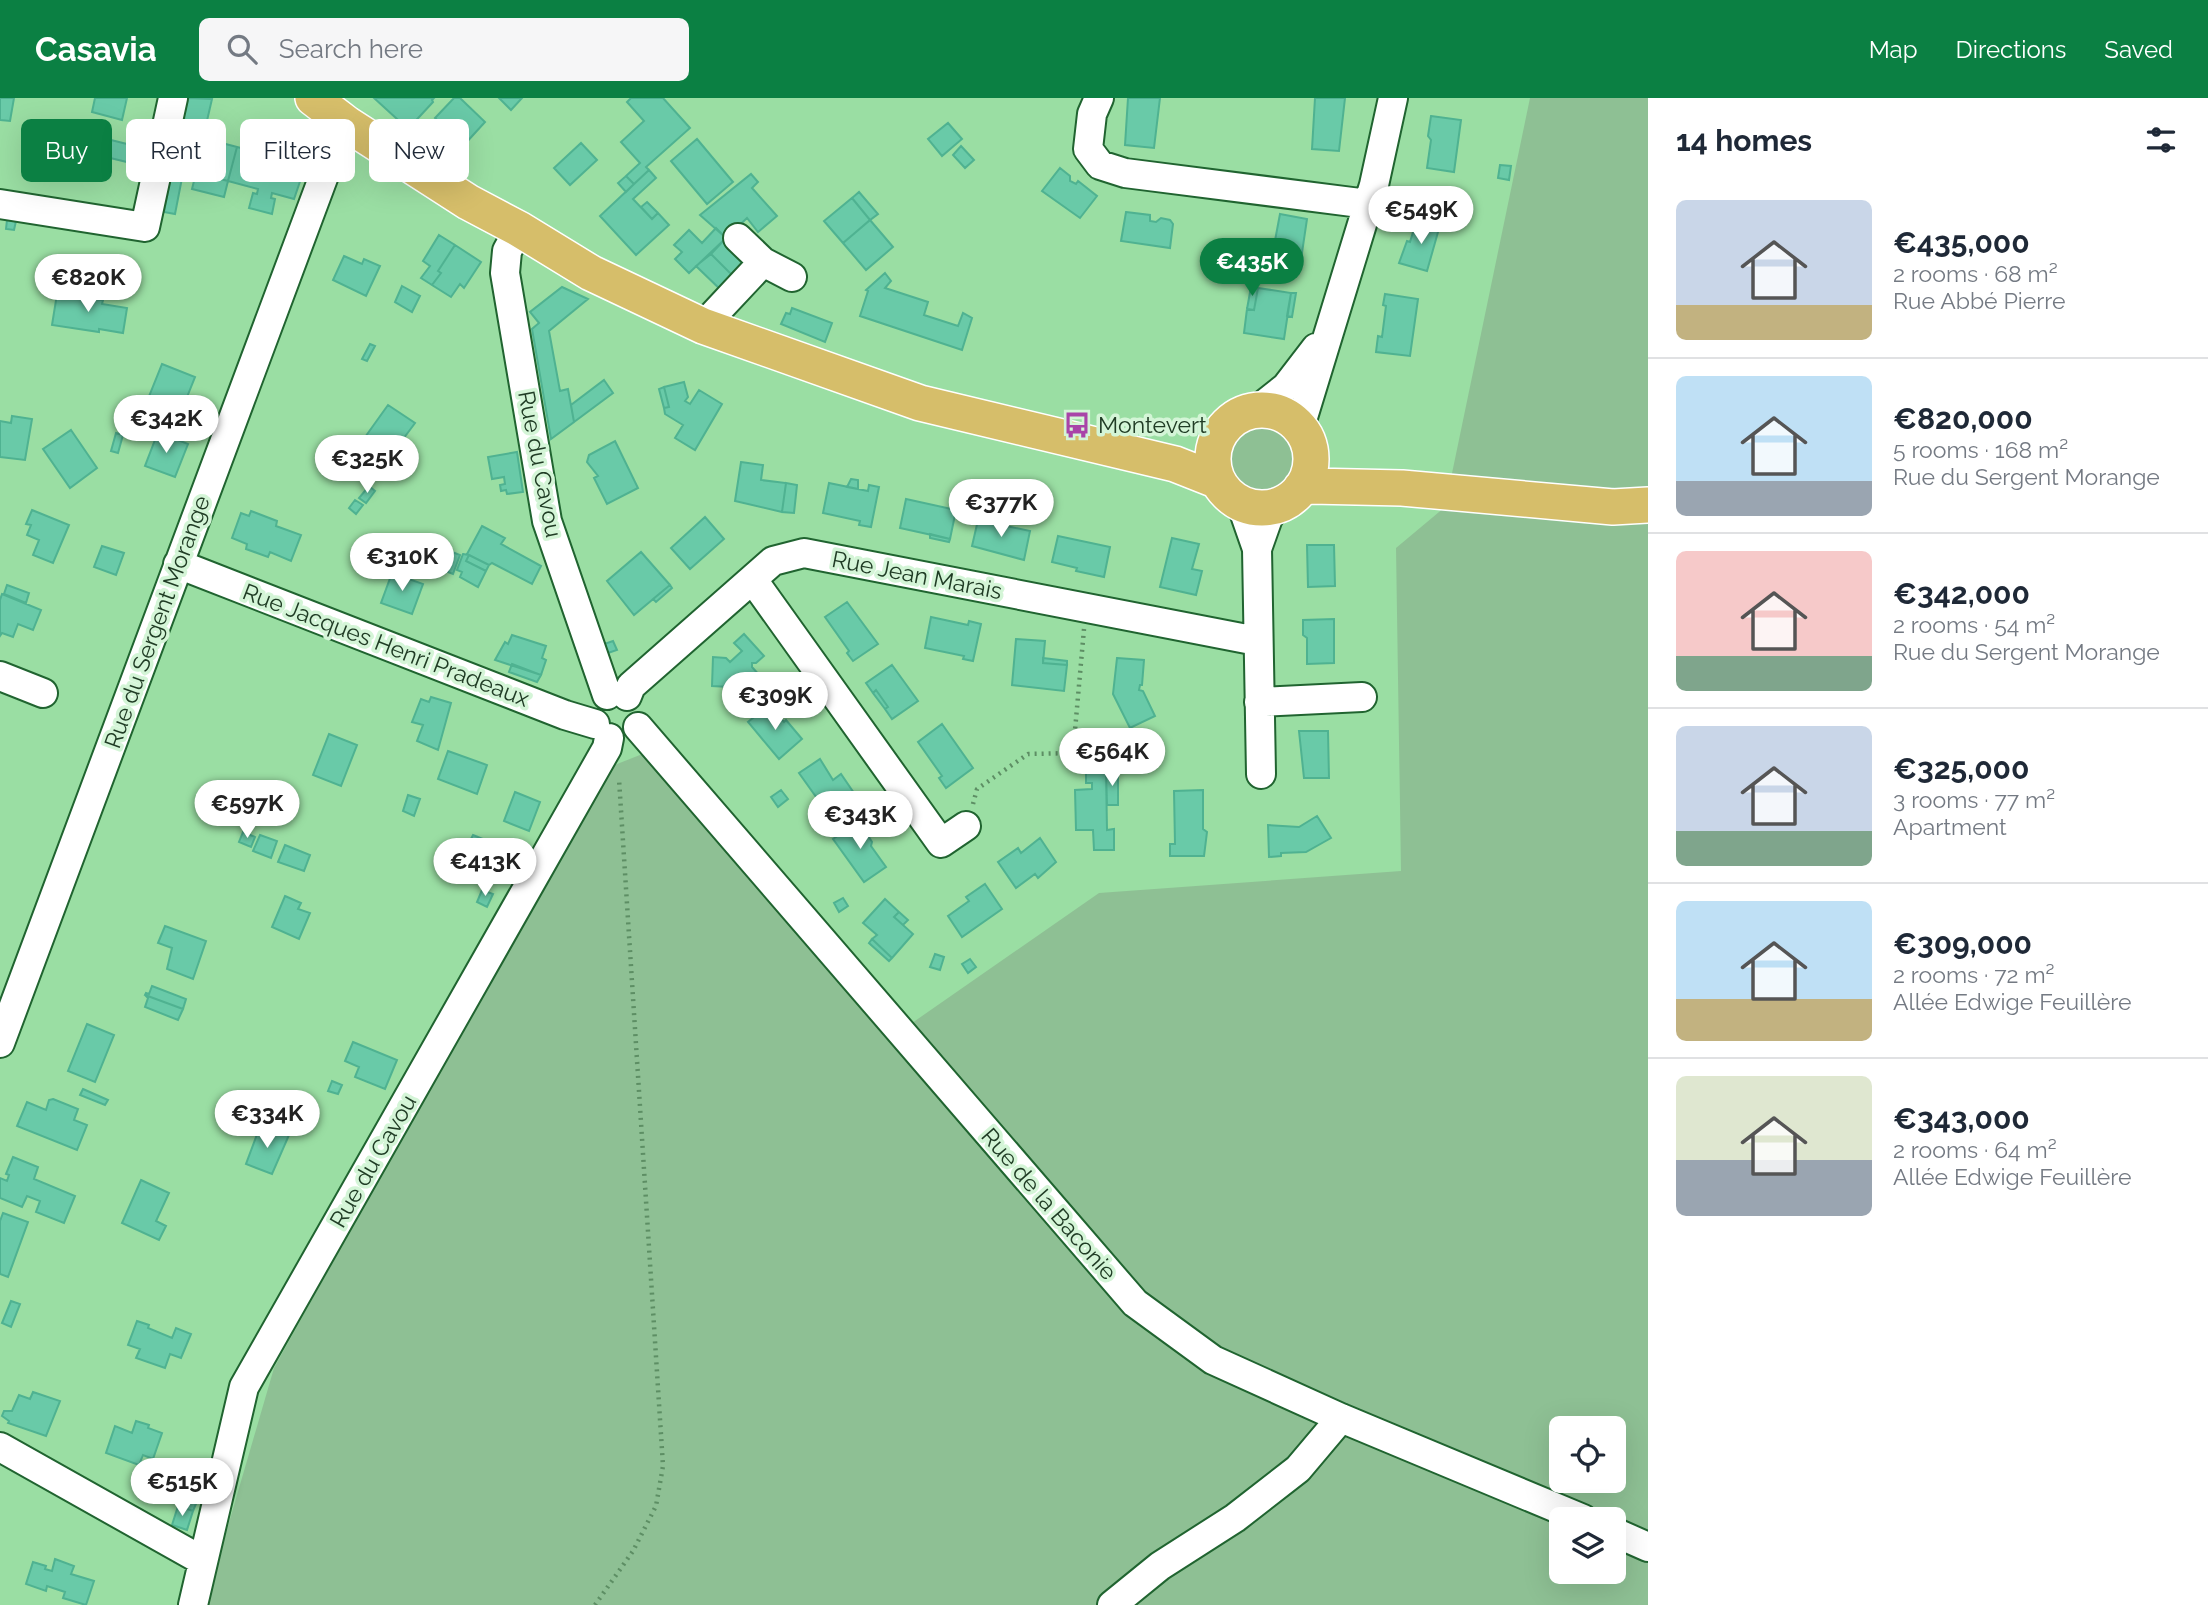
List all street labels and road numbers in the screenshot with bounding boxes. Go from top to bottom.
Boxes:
street label: Rue du Cavou [513,388,568,540]
street label: Rue du Sergent Morange [98,492,215,752]
street label: Rue Jean Marais [830,545,1004,604]
street label: Rue Jacques Henri Pradeaux [239,577,534,712]
street label: Rue du Cavou [324,1090,421,1232]
street label: Rue de la Baconie [976,1122,1123,1285]

